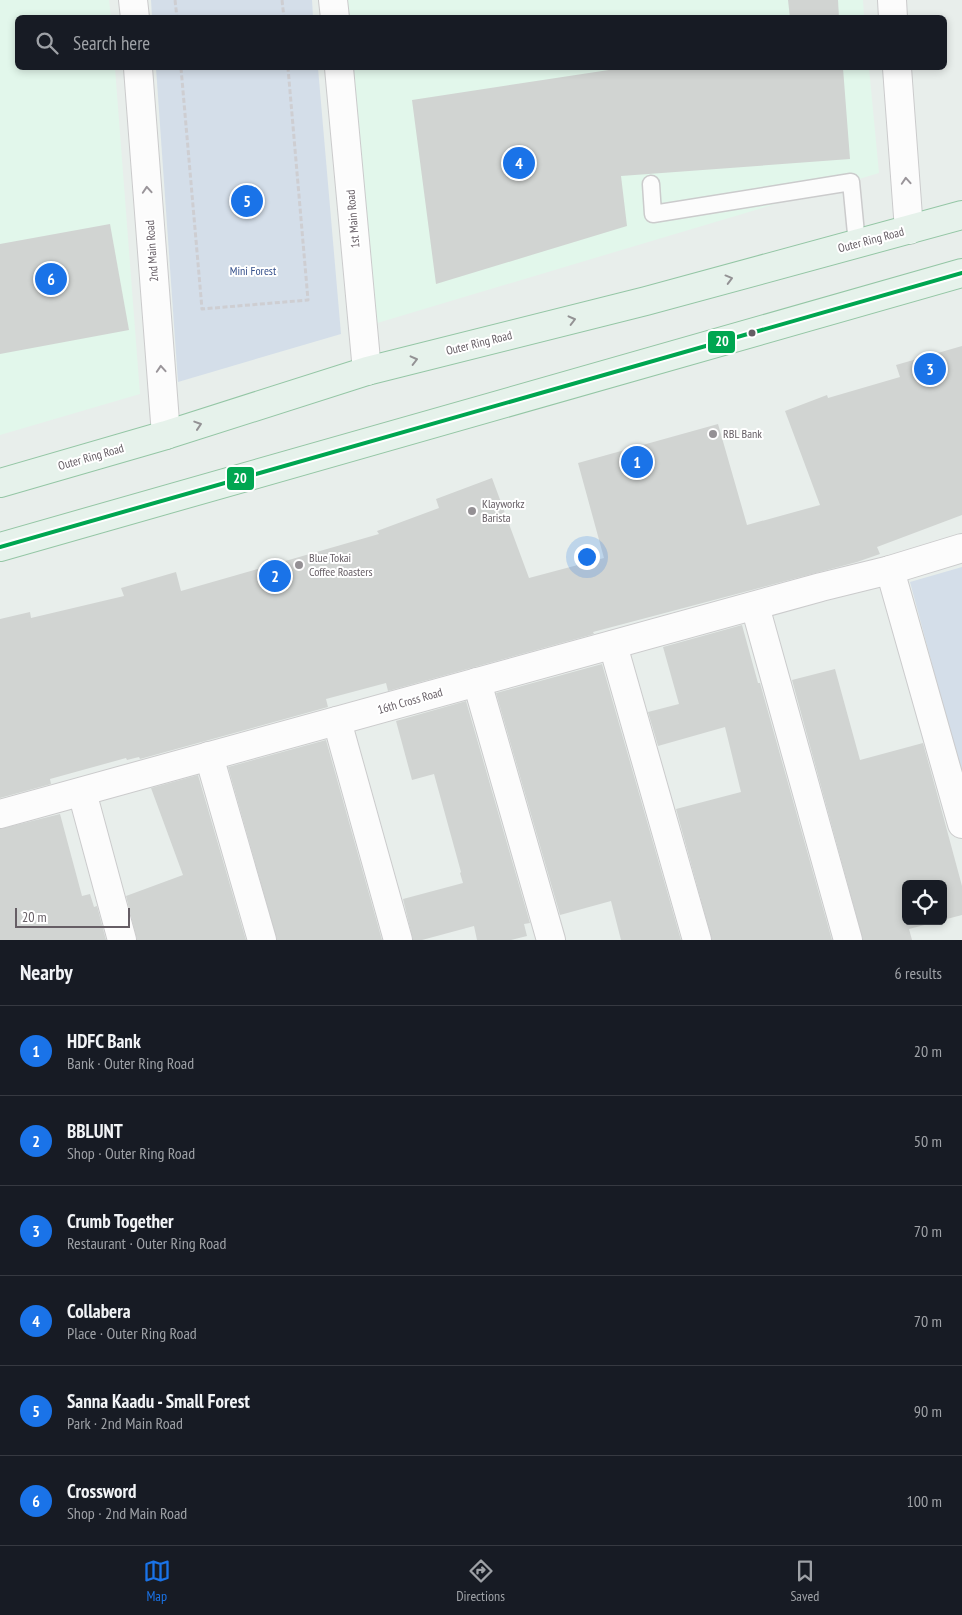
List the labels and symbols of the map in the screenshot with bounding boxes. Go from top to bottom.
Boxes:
pin: 4 [503,144,535,182]
one-way arrow [900,177,911,185]
pin: 5 [231,182,263,220]
one-way arrow [142,185,153,193]
street label: 1st Main Road [342,189,363,249]
street label: 2nd Main Road [142,220,161,282]
street label: Outer Ring Road [836,224,905,256]
pin: 6 [35,260,67,298]
park label: Mini Forest [230,263,277,278]
one-way arrow [724,274,733,284]
one-way arrow [567,315,576,326]
street label: Outer Ring Road [444,327,514,358]
unlabelled marker [747,328,757,338]
line badge: 20 [707,330,736,354]
text: 20 [715,332,729,350]
pin: 3 [914,350,946,388]
one-way arrow [410,355,418,365]
one-way arrow [155,365,166,373]
one-way arrow [193,421,202,431]
place label: RBL Bank [723,426,762,441]
marker: RBL Bank [707,428,719,440]
street label: Outer Ring Road [56,440,125,473]
pin: 1 [621,443,653,481]
line badge: 20 [226,466,255,491]
text: 20 [233,469,247,487]
place label: Klayworkz Barista [482,496,525,525]
marker: Klayworkz Barista [466,505,478,517]
your location [574,544,600,570]
place label: Blue Tokai Coffee Roasters [309,550,373,579]
pin: 2 [259,557,291,595]
marker: Blue Tokai Coffee Roasters [293,559,305,571]
street label: 16th Cross Road [376,684,444,717]
scale bar [15,905,130,928]

